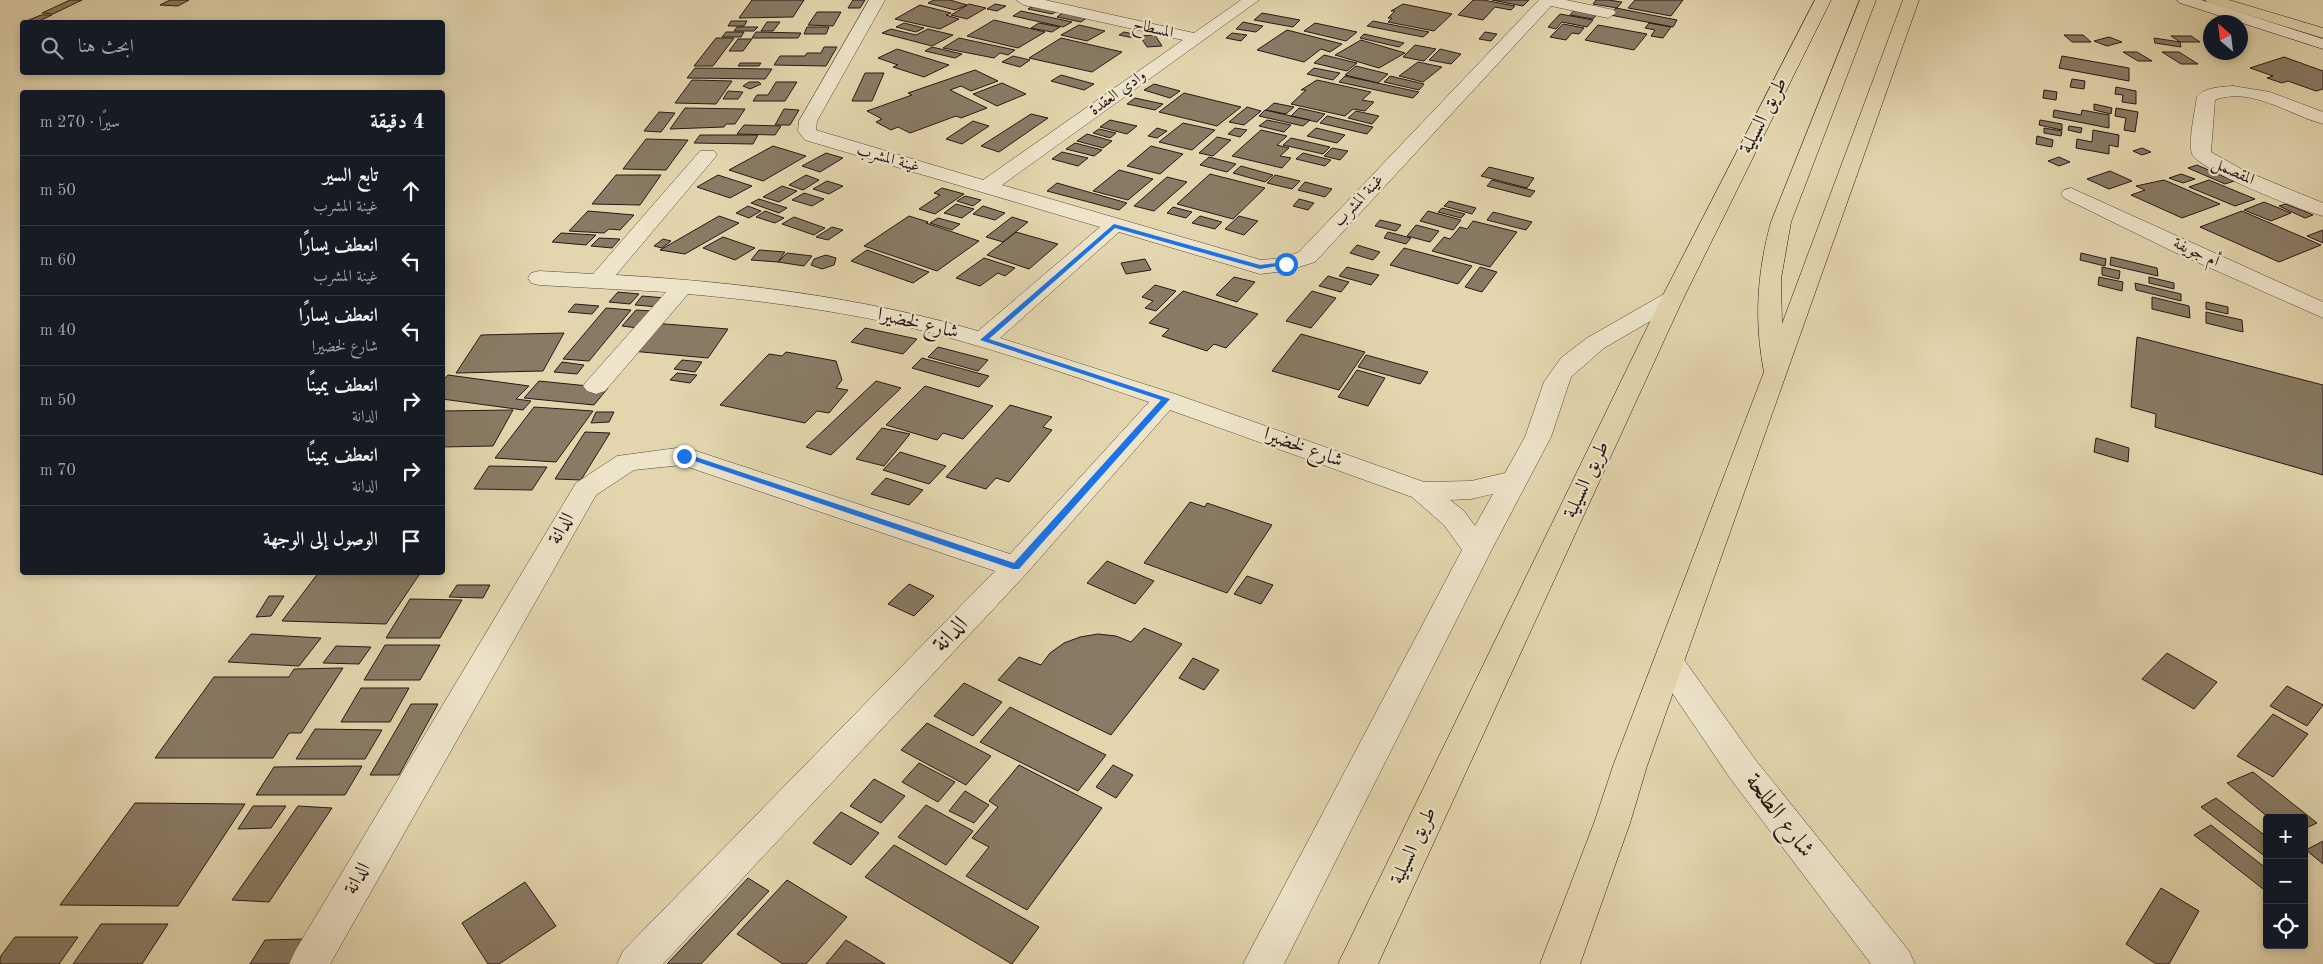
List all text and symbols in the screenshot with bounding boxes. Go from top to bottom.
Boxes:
north arrow [2203,15,2248,60]
street label: المسطاح [1130,17,1175,46]
search box [20,20,445,75]
icon: search [38,34,66,62]
text: ابحث هنا [78,38,134,57]
street label: وادي العقدة [1087,67,1151,121]
street label: طريق السيلية [1736,75,1793,158]
text: 4 دقيقة [370,112,425,133]
text: سيرًا · 270 m [40,115,120,131]
street label: غينة المشرب [854,142,921,177]
street label: المقصمل [2209,156,2257,190]
text: تابع السير [323,167,378,186]
street label: غينة المشرب [1331,172,1388,231]
icon: ahead [397,177,425,205]
text: 50 m [40,183,76,199]
text: غينة المشرب [313,199,378,215]
street label: أم جويفة [2168,231,2224,275]
text: انعطف يسارًا [299,237,378,256]
icon: left [397,247,425,275]
text: 60 m [40,253,76,269]
route start [1275,253,1298,276]
text: غينة المشرب [313,269,378,285]
street label: شارع لخضيرا [874,305,961,349]
text: انعطف يسارًا [299,307,378,326]
icon: left [397,317,425,345]
text: 40 m [40,323,76,339]
text: شارع لخضيرا [312,339,378,355]
text: انعطف يمينًا [306,377,378,396]
icon: right [397,387,425,415]
text: 50 m [40,393,76,409]
text: الدانة [352,409,378,425]
street label: شارع لخضيرا [1259,424,1345,477]
street label: طريق السيلية [1560,438,1614,522]
route end [673,445,696,468]
text: انعطف يمينًا [306,447,378,466]
icon: right [397,457,425,485]
text: 70 m [40,463,76,479]
text: الدانة [352,479,378,495]
street label: الدانة [545,510,579,548]
icon: arrive [397,527,425,555]
text: الوصول إلى الوجهة [263,531,378,550]
street label: الدانة [929,613,973,657]
street label: شارع الطلحة [1735,770,1818,866]
street label: طريق السيلية [1387,804,1441,888]
map controls [2263,814,2308,949]
button: + [2263,814,2308,859]
button: − [2263,859,2308,904]
street label: الدانة [341,860,375,898]
button: locate [2263,904,2308,949]

